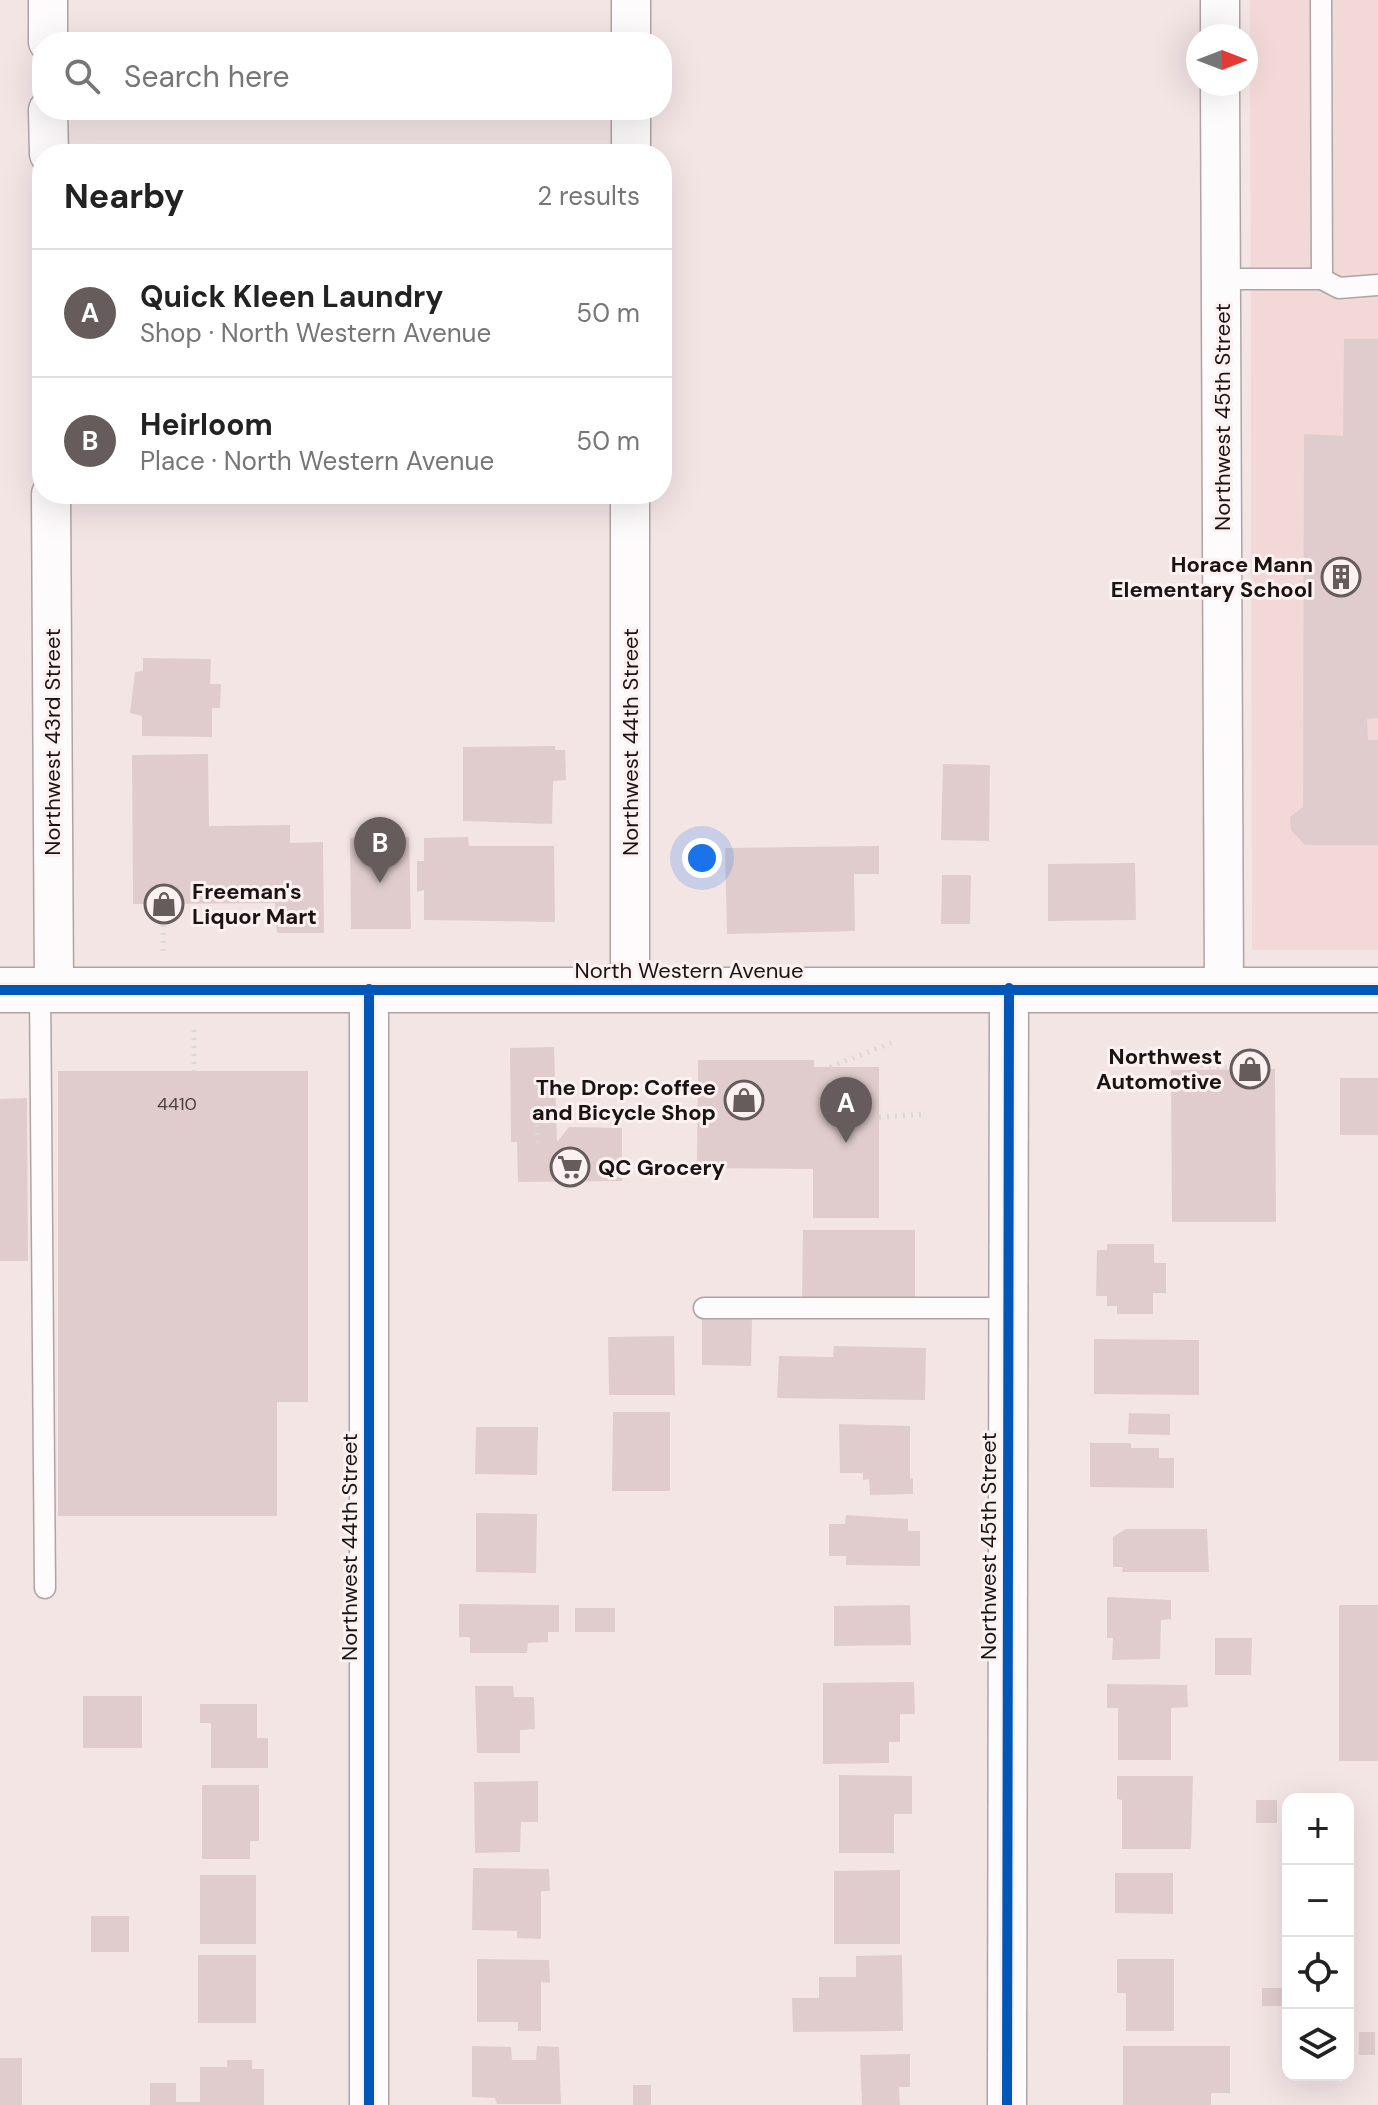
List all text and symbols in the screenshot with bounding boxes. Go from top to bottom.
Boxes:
north arrow [1186,24,1258,96]
search box [32,32,672,120]
icon: search [60,54,104,98]
text: Search here [124,57,290,96]
text: Nearby [64,174,184,219]
text: 2 results [537,179,640,213]
text: Quick Kleen Laundry [140,277,443,316]
text: A [81,296,99,330]
text: 50 m [576,296,640,330]
street label: Northwest 45th Street [1208,303,1237,531]
text: Shop · North Western Avenue [140,316,491,350]
text: Heirloom [140,405,273,444]
text: B [82,424,98,458]
text: 50 m [576,424,640,458]
text: Place · North Western Avenue [140,444,494,478]
place label: Horace Mann Elementary School [1111,550,1313,604]
building icon: Horace Mann Elementary School [1320,556,1362,598]
street label: Northwest 43rd Street [38,628,67,856]
street label: Northwest 44th Street [616,628,645,856]
pin: B [354,817,406,883]
your location [682,838,722,878]
place label: Freeman's Liquor Mart [192,877,317,931]
shop icon: Freeman's Liquor Mart [143,883,185,925]
street label: North Western Avenue [575,956,803,985]
place label: Northwest Automotive [1096,1042,1222,1096]
shop icon: Northwest Automotive [1229,1048,1271,1090]
place label: The Drop: Coffee and Bicycle Shop [532,1073,716,1127]
pin: A [820,1077,872,1143]
shop icon: The Drop: Coffee and Bicycle Shop [723,1079,765,1121]
house number: 4410 [157,1092,197,1116]
supermarket icon: QC Grocery [549,1146,591,1188]
place label: QC Grocery [598,1153,725,1182]
street label: Northwest 45th Street [974,1432,1003,1660]
street label: Northwest 44th Street [335,1433,364,1661]
map controls [1282,1793,1354,2081]
button: + [1282,1793,1354,1865]
button: − [1282,1865,1354,1937]
button: locate [1282,1937,1354,2009]
button: layers [1282,2009,1354,2081]

